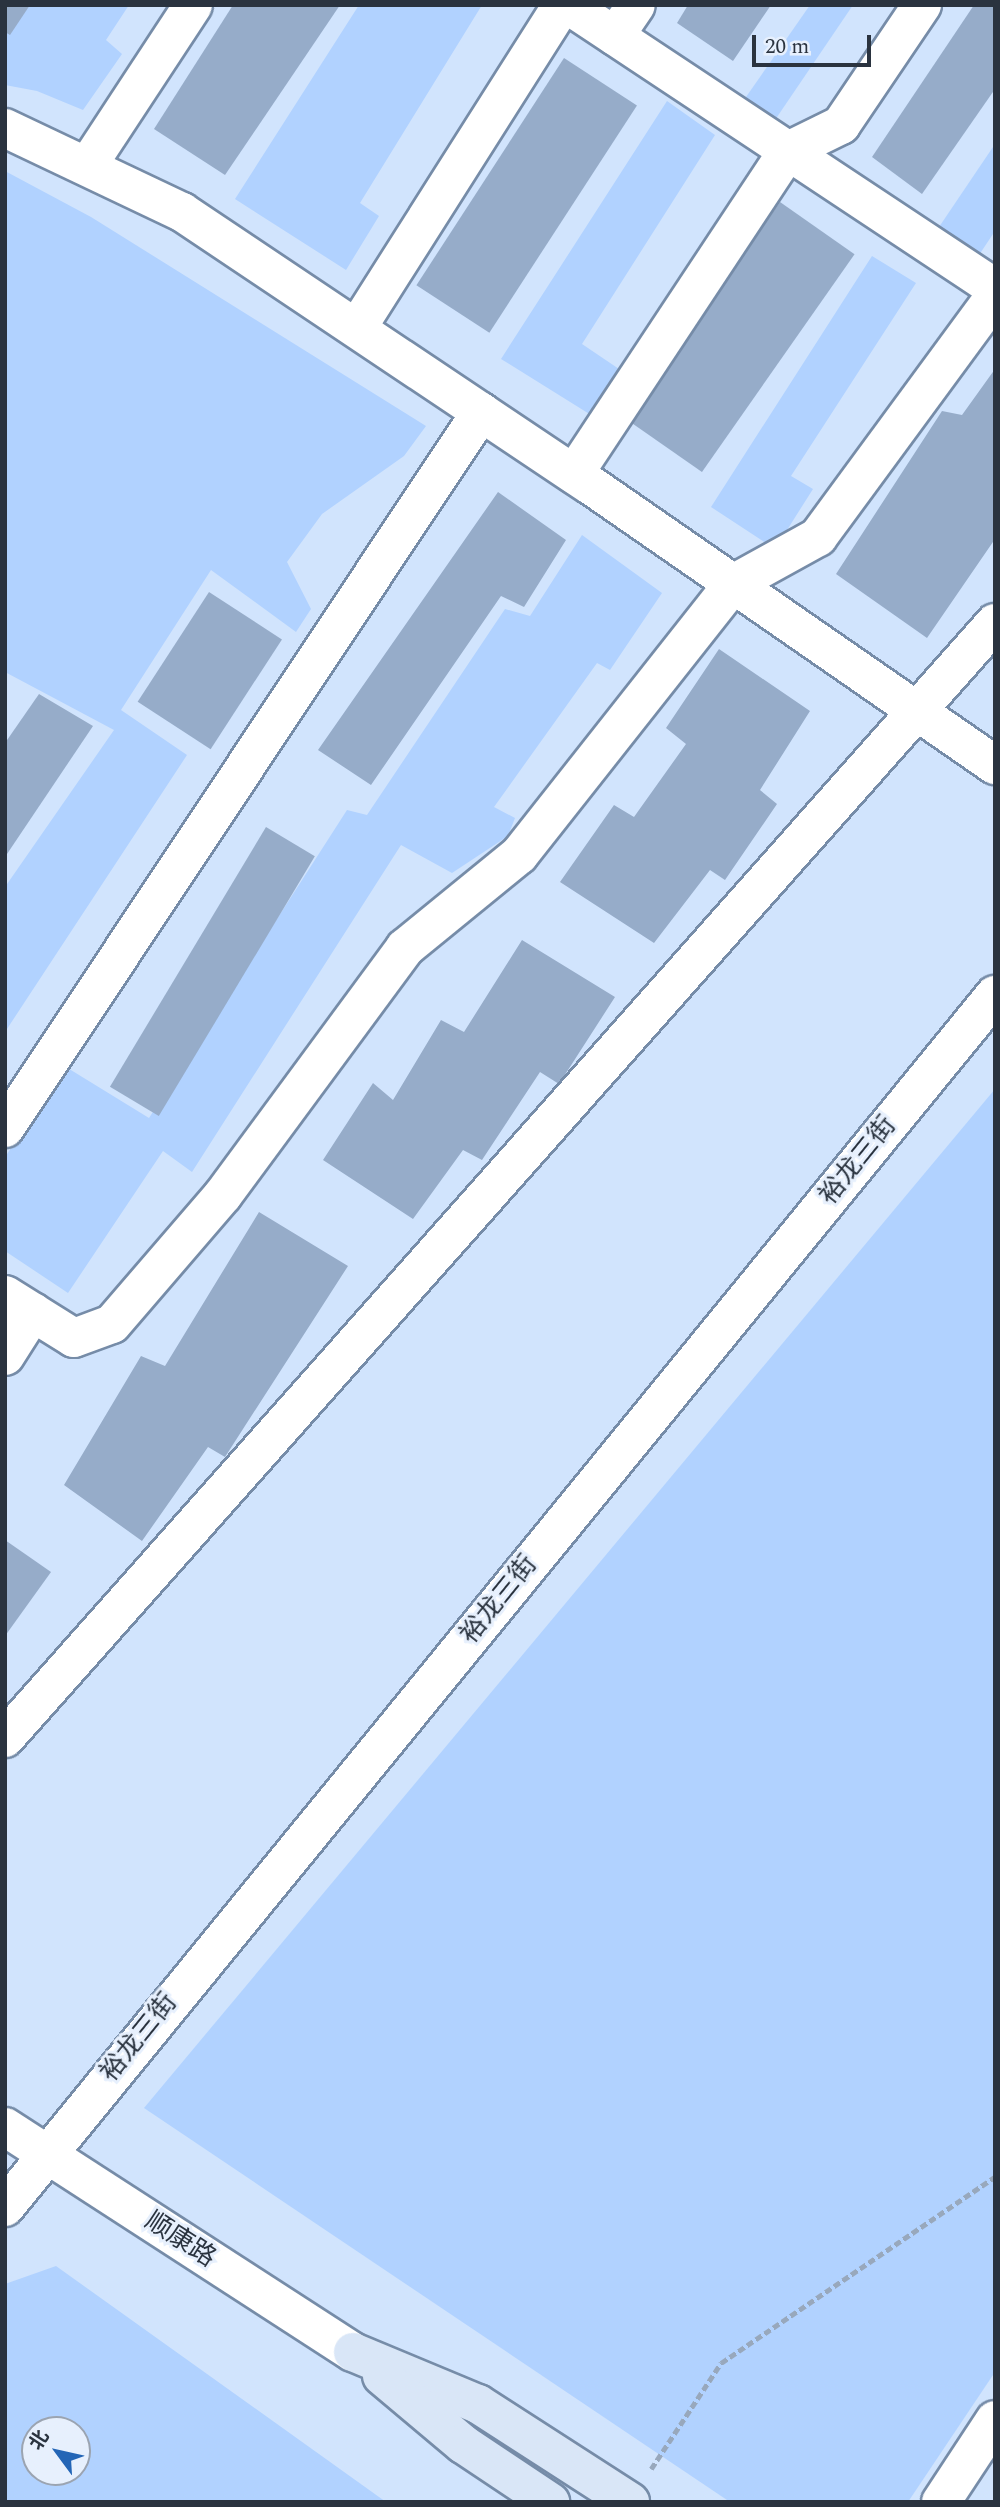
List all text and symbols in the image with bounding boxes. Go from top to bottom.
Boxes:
scale bar [755,21,874,65]
text: 20 m [765,31,809,63]
street label: 裕龙三街 [813,1111,903,1211]
street label: 裕龙三街 [454,1550,544,1650]
street label: 裕龙三街 [94,1988,184,2088]
street label: 顺康路 [139,2206,221,2274]
north arrow [21,2416,91,2486]
text: 北 [22,2425,57,2456]

